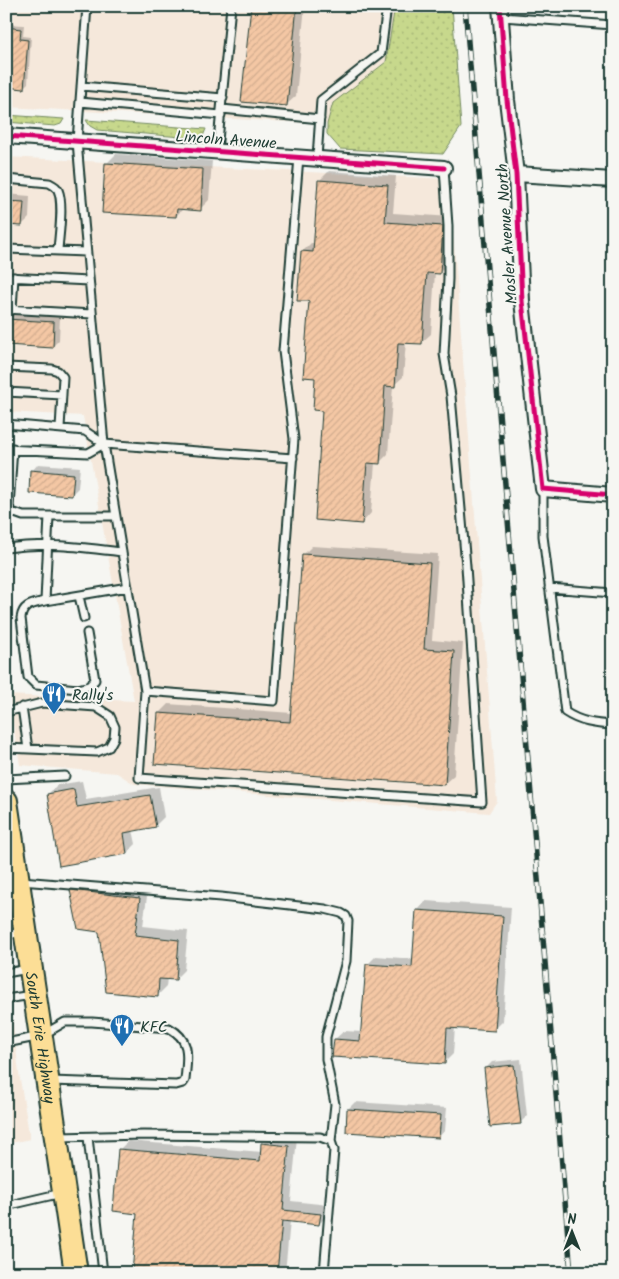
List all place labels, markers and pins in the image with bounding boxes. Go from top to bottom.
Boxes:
restaurant icon: Rally's [41,681,67,715]
place label: Rally's [72,683,114,708]
restaurant icon: KFC [109,1013,135,1047]
place label: KFC [140,1015,167,1040]

